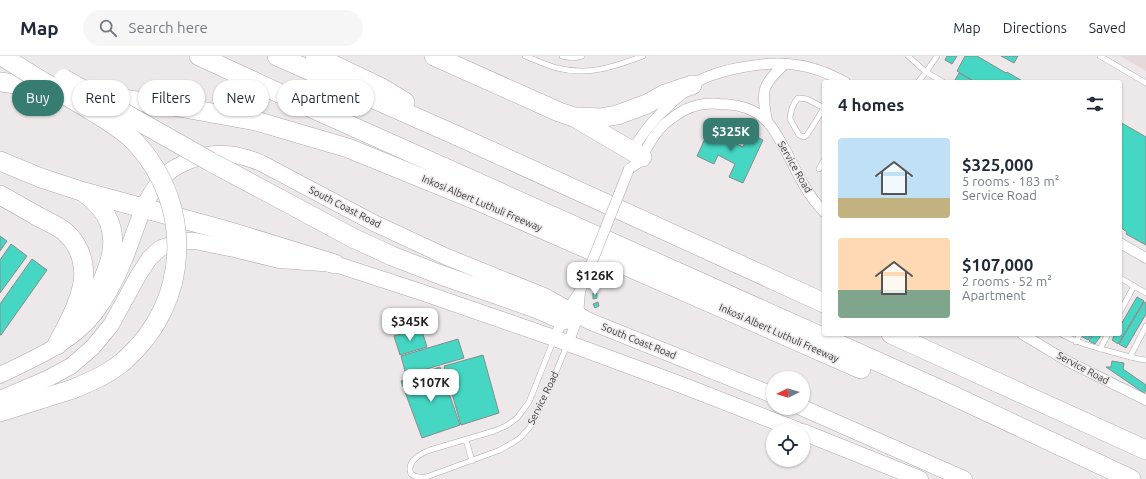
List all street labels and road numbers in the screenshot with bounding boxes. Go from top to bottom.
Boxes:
street label: Service Road [776,139,814,195]
street label: Inkosi Albert Luthuli Freeway [420,173,544,233]
street label: South Coast Road [307,184,383,230]
street label: Inkosi Albert Luthuli Freeway [718,302,841,364]
street label: South Coast Road [600,321,678,361]
street label: Service Road [1055,350,1111,386]
street label: Service Road [525,370,561,426]

